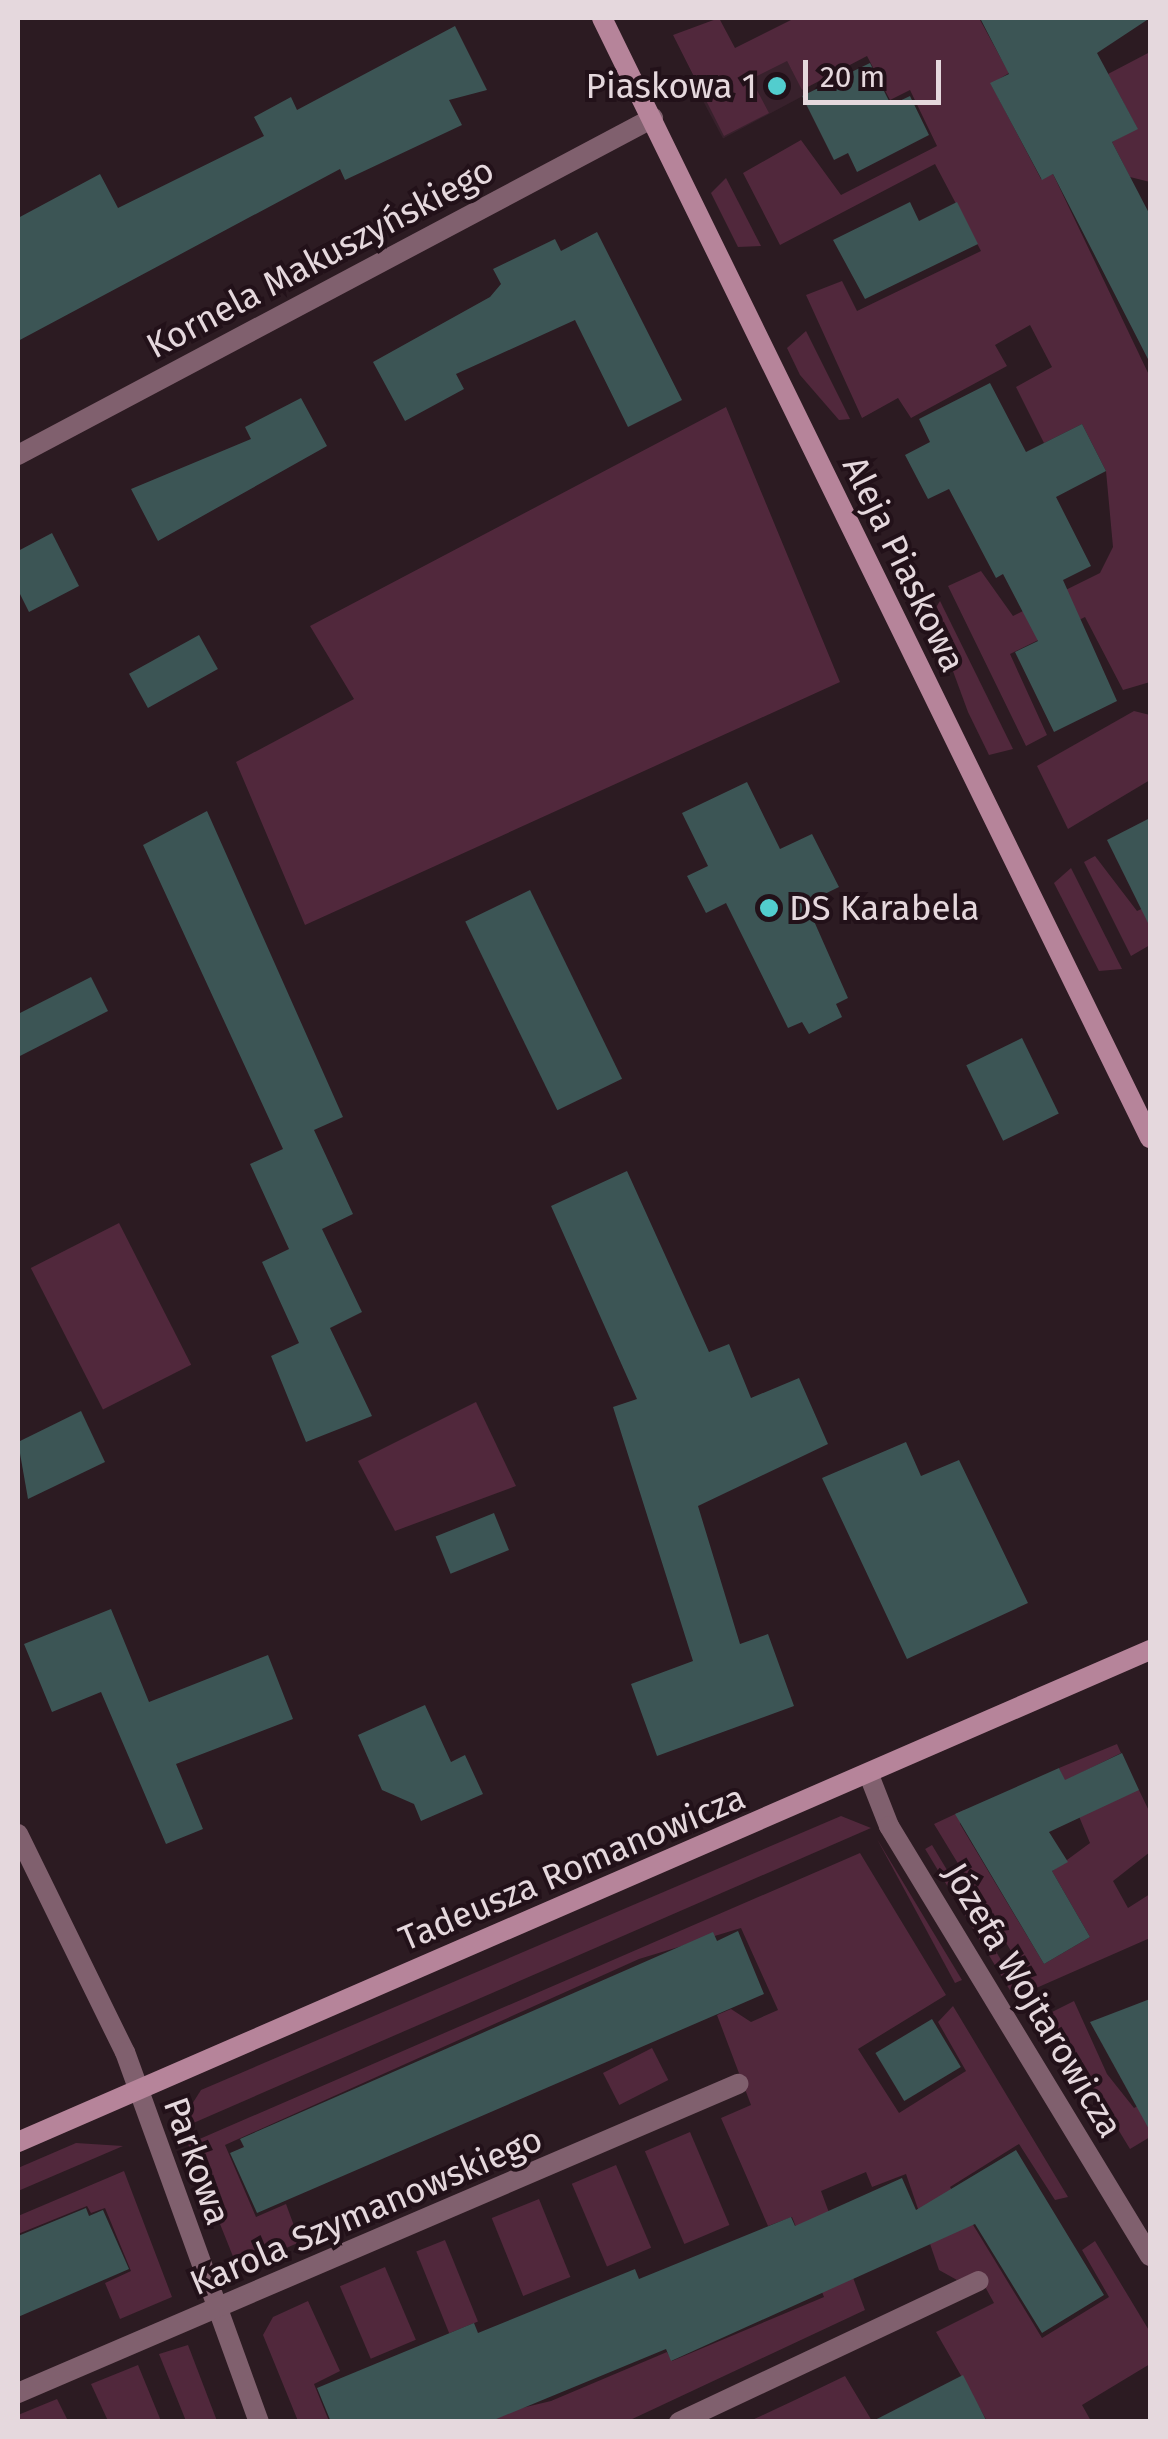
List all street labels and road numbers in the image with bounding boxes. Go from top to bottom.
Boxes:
street label: Kornela Makuszyńskiego [139,149,501,367]
street label: Aleja Piaskowa [834,449,974,679]
street label: Tadeusza Romanowicza [393,1776,751,1960]
street label: Józefa Wojtarowicza [934,1855,1132,2145]
street label: Parkowa [155,2091,239,2231]
street label: Karola Szymanowskiego [184,2118,548,2304]

